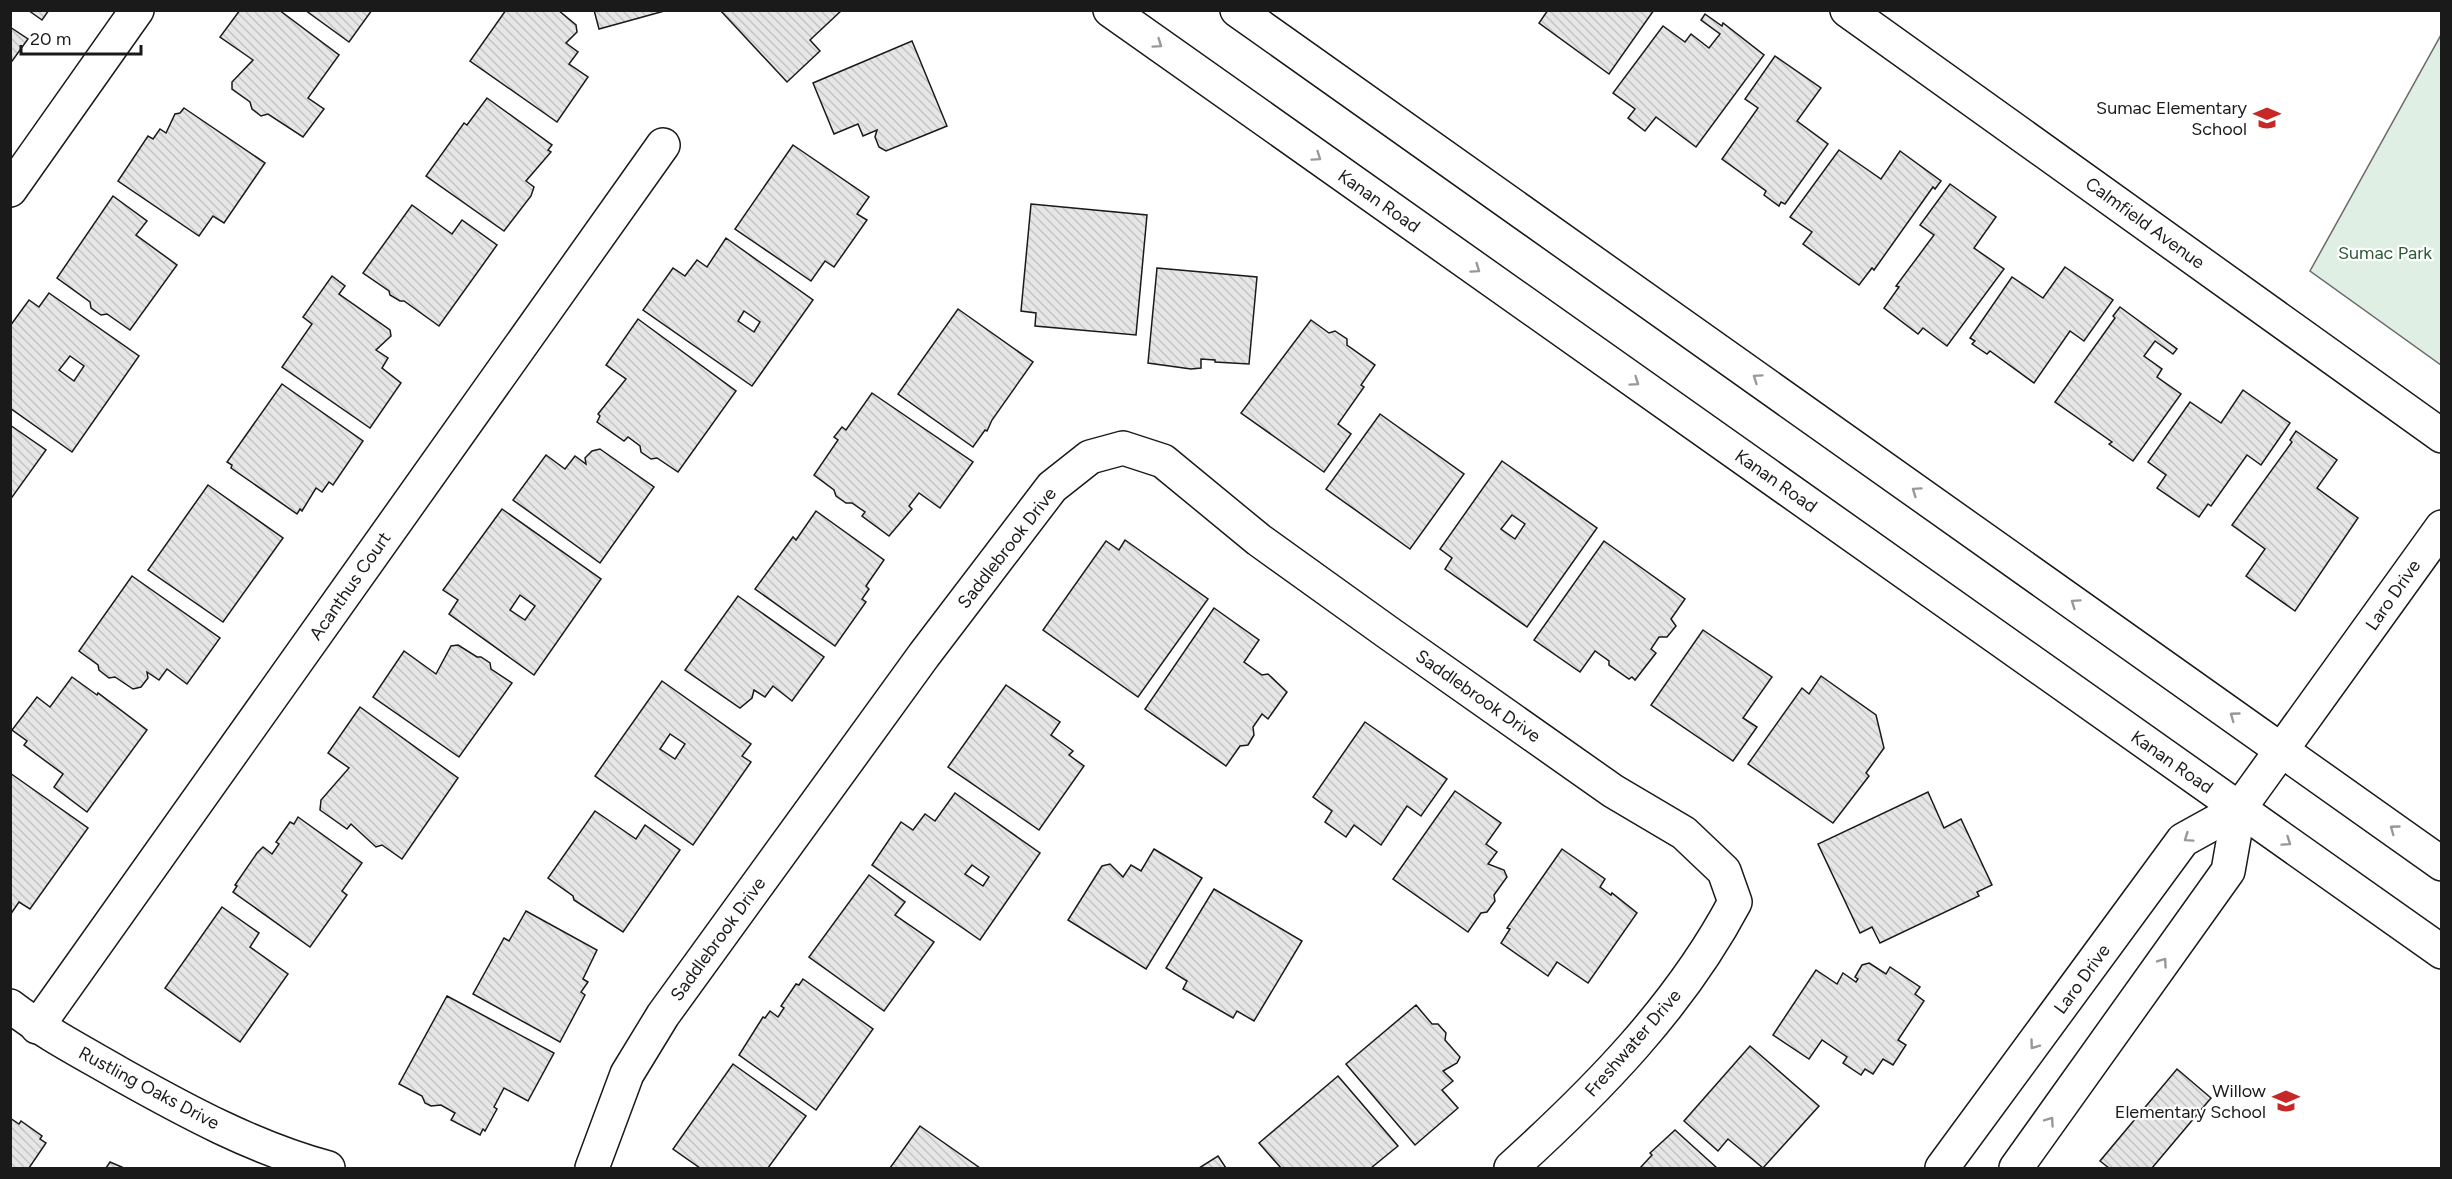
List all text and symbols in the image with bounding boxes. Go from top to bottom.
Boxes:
scale bar [21,18,141,56]
text: 20 m [30,28,71,50]
one-way arrow [1151,37,1162,48]
place label: Sumac Elementary School [2096,97,2248,140]
school or university icon: Sumac Elementary School [2252,103,2282,133]
one-way arrow [1310,150,1321,161]
street label: Kanan Road [1334,165,1424,237]
street label: Calmfield Avenue [2081,172,2209,274]
park label: Sumac Park [2338,242,2432,264]
one-way arrow [1469,262,1480,273]
one-way arrow [1752,374,1763,385]
one-way arrow [1629,375,1640,386]
street label: Kanan Road [1731,445,1821,517]
street label: Saddlebrook Drive [953,483,1061,613]
one-way arrow [1912,487,1923,498]
street label: Acanthus Court [305,527,396,644]
street label: Laro Drive [2361,555,2425,635]
one-way arrow [2071,599,2082,610]
street label: Saddlebrook Drive [1411,645,1545,747]
one-way arrow [2230,712,2241,723]
street label: Kanan Road [2127,726,2217,798]
one-way arrow [2390,826,2401,837]
one-way arrow [2184,831,2195,842]
one-way arrow [2280,835,2291,846]
street label: Saddlebrook Drive [666,873,770,1005]
street label: Laro Drive [2049,940,2115,1018]
one-way arrow [2156,958,2167,969]
street label: Freshwater Drive [1580,984,1686,1101]
one-way arrow [2031,1038,2042,1049]
street label: Rustling Oaks Drive [75,1042,223,1134]
place label: Willow Elementary School [2115,1080,2266,1123]
school or university icon: Willow Elementary School [2271,1086,2301,1116]
one-way arrow [2043,1116,2054,1127]

